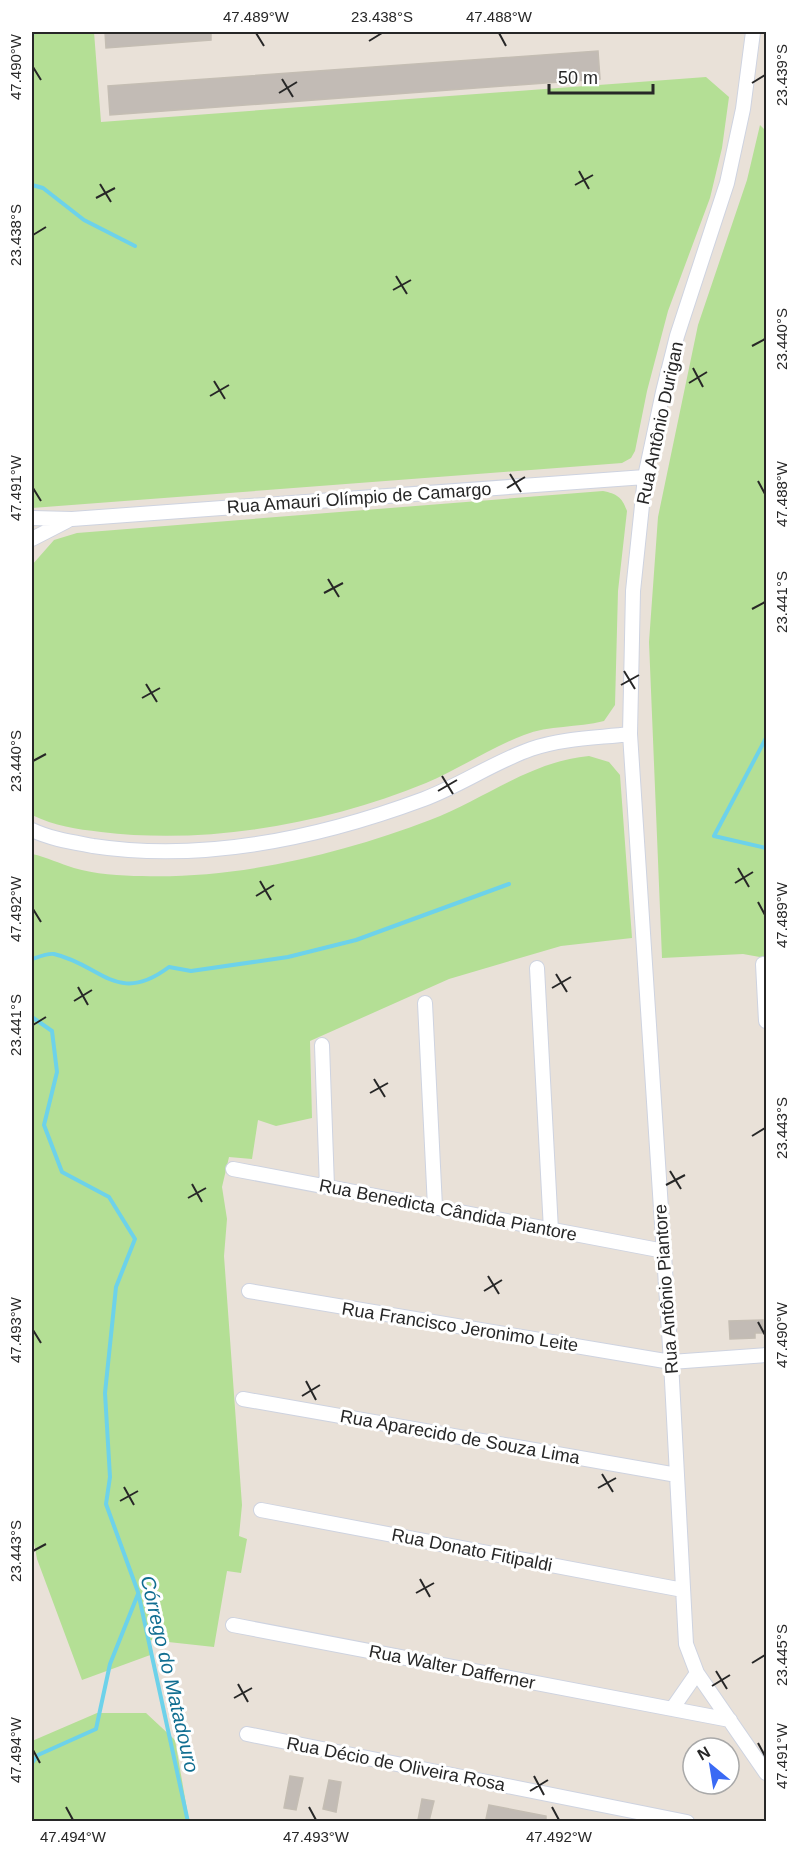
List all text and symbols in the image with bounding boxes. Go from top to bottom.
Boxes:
text: 47.489°W [223,8,290,25]
text: 23.438°S [351,8,413,25]
text: 47.488°W [466,8,533,25]
text: 47.490°W [7,33,24,100]
text: 23.439°S [773,44,790,106]
scale bar [549,57,652,95]
text: 50 m [558,68,598,88]
text: 23.438°S [7,204,24,266]
text: 23.440°S [773,308,790,370]
street label: Rua Antônio Durigan [633,340,687,506]
text: 47.491°W [7,454,24,521]
text: 47.488°W [773,460,790,527]
street label: Rua Amauri Olímpio de Camargo [226,479,492,517]
text: 23.441°S [773,571,790,633]
text: 23.440°S [7,730,24,792]
text: 47.492°W [7,875,24,942]
text: 47.489°W [773,881,790,948]
text: 23.441°S [7,994,24,1056]
text: 23.443°S [773,1097,790,1159]
street label: Rua Benedicta Cândida Piantore [317,1175,579,1245]
street label: Rua Antônio Piantore [650,1203,682,1375]
text: 47.493°W [7,1296,24,1363]
street label: Rua Francisco Jeronimo Leite [340,1298,580,1356]
text: 47.490°W [773,1301,790,1368]
street label: Rua Aparecido de Souza Lima [339,1406,582,1468]
text: 23.443°S [7,1520,24,1582]
street label: Rua Donato Fitipaldi [390,1525,554,1575]
water label: Córrego do Matadouro [137,1573,203,1775]
text: 23.445°S [773,1624,790,1686]
street label: Rua Walter Dafferner [367,1641,537,1693]
text: 47.494°W [7,1716,24,1783]
text: 47.491°W [773,1722,790,1789]
street label: Rua Décio de Oliveira Rosa [285,1733,508,1795]
north arrow [681,1736,741,1796]
text: N [694,1743,713,1764]
text: 47.494°W [40,1828,107,1845]
text: 47.493°W [283,1828,350,1845]
text: 47.492°W [526,1828,593,1845]

